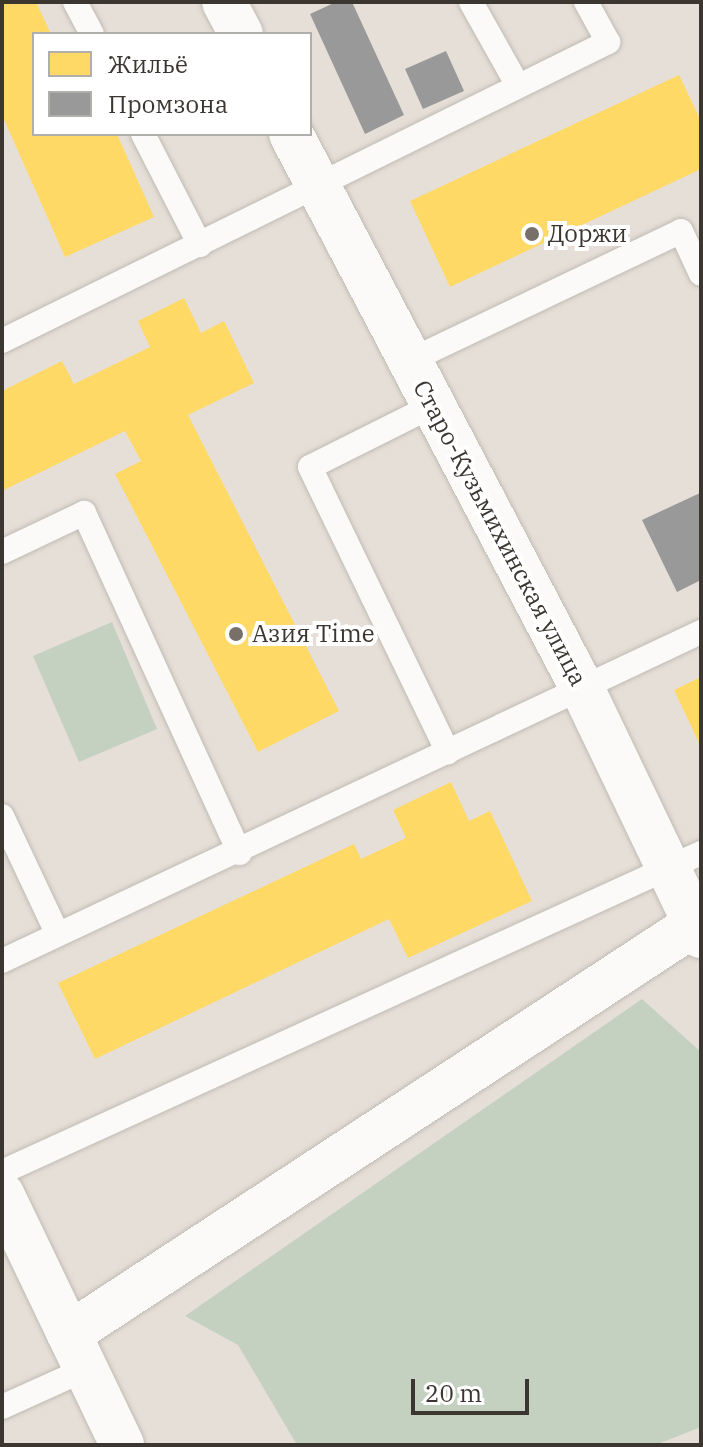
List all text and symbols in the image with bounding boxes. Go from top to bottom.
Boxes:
legend [32,32,312,136]
text: Жильё [108,48,188,80]
text: Промзона [108,88,228,120]
place label: Доржи [548,220,627,248]
marker: Доржи [523,225,541,243]
street label: Старо-Кузьмихинская улица [407,375,593,691]
place label: Азия Time [252,620,375,648]
marker: Азия Time [227,625,245,643]
scale bar [415,1363,533,1413]
text: 20 m [425,1377,482,1409]

